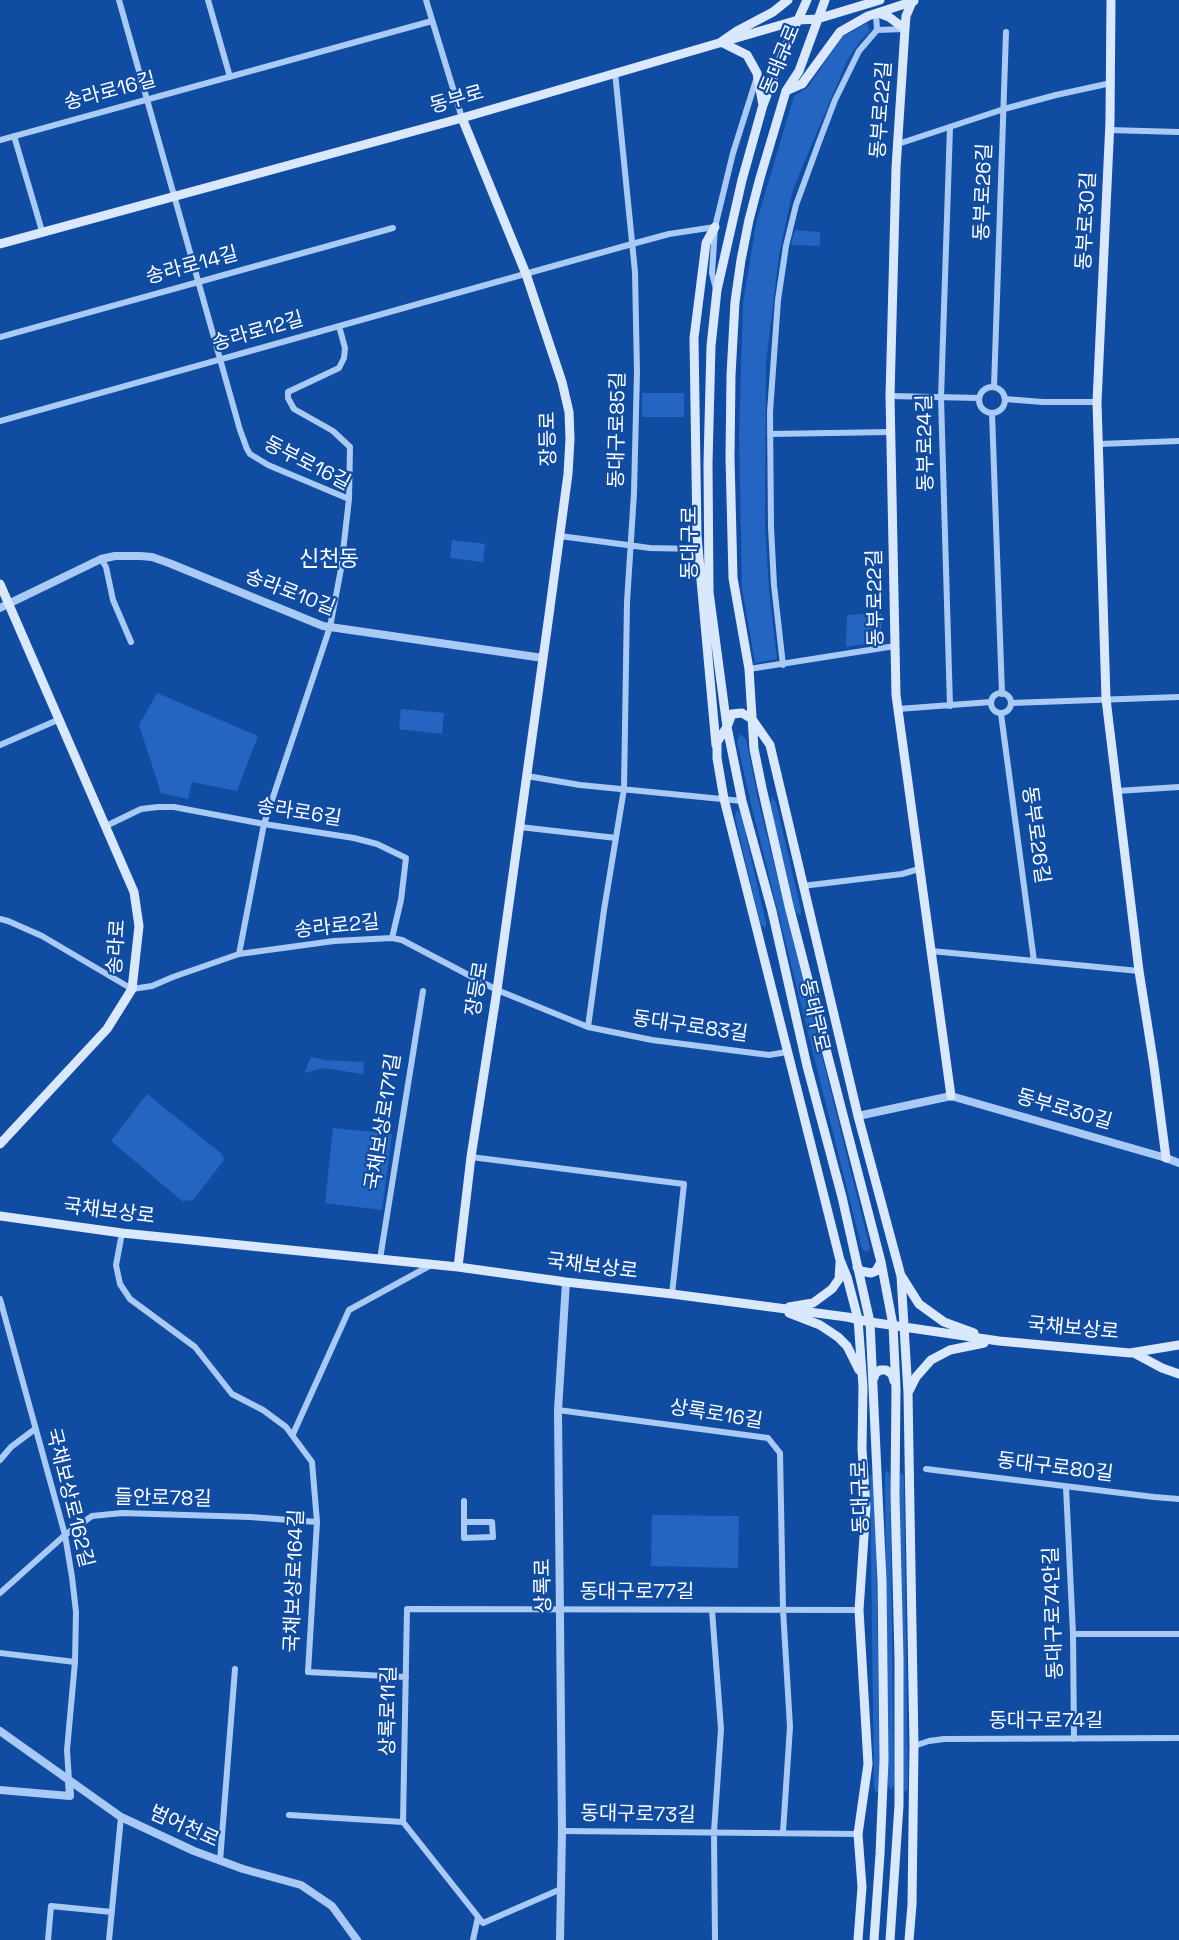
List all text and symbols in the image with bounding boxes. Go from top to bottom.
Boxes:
street label: 동대구로 [756,21,806,99]
street label: 동부로22길 [867,60,897,160]
street label: 송라로16길 [61,68,159,116]
street label: 동부로 [427,81,487,119]
street label: 동부로26길 [970,143,998,241]
street label: 동부로30길 [1072,171,1102,271]
street label: 송라로14길 [143,242,241,290]
street label: 송라로12길 [210,308,306,356]
street label: 동대구로85길 [605,372,631,488]
street label: 동부로24길 [913,394,939,492]
street label: 장등로 [537,411,561,467]
street label: 동부로16길 [260,432,354,496]
street label: 동대구로 [679,506,703,580]
district label: 신천동 [299,547,359,573]
street label: 동부로22길 [863,549,889,647]
street label: 송라로10길 [241,565,339,621]
street label: 동부로26길 [1016,785,1054,885]
street label: 송라로6길 [255,794,343,832]
street label: 송라로2길 [293,911,381,943]
street label: 송라로 [103,919,131,975]
street label: 장등로 [462,960,494,1018]
street label: 동대구로 [794,977,834,1055]
street label: 동대구로83길 [631,1007,749,1047]
street label: 국채보상로171길 [361,1052,407,1192]
street label: 동부로30길 [1013,1085,1115,1135]
street label: 국채보상로 [62,1194,156,1230]
street label: 국채보상로 [545,1249,639,1285]
street label: 국채보상로 [1026,1313,1120,1345]
street label: 상록로16길 [668,1396,764,1434]
street label: 국채보상로162길 [40,1426,98,1570]
street label: 동대구로80길 [995,1449,1115,1487]
street label: 동대구로 [848,1460,874,1534]
street label: 들안로78길 [114,1486,212,1512]
street label: 국채보상로164길 [281,1509,309,1653]
street label: 동대구로74안길 [1040,1546,1068,1680]
street label: 상록로 [532,1558,556,1614]
street label: 동대구로77길 [580,1581,694,1605]
street label: 상록로11길 [376,1666,402,1756]
street label: 동대구로74길 [989,1710,1103,1734]
street label: 범어천로 [146,1801,222,1853]
street label: 동대구로73길 [580,1802,696,1828]

